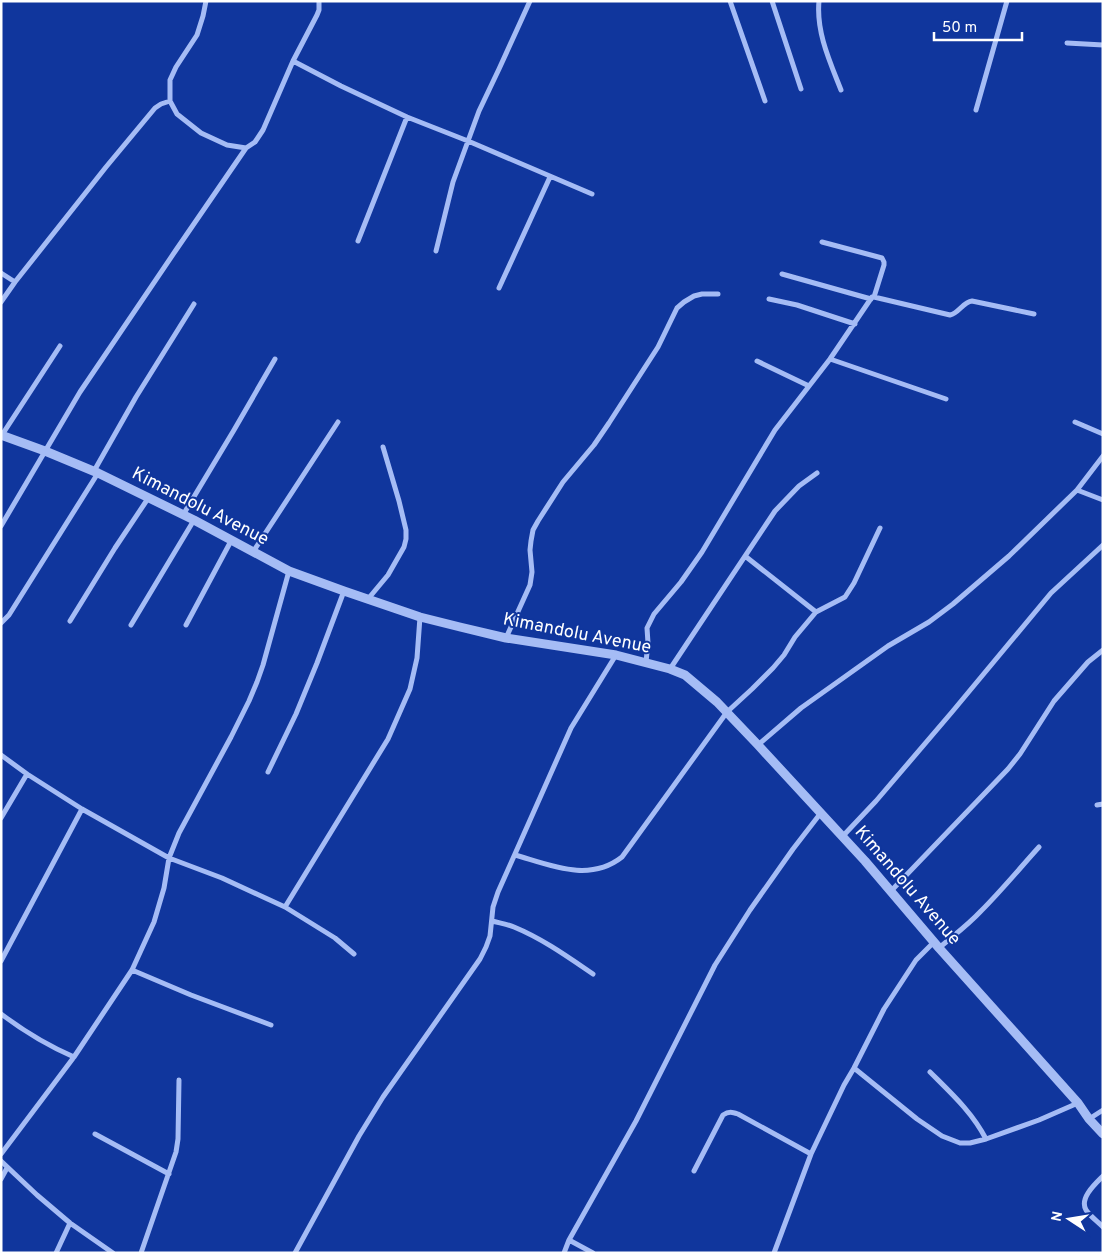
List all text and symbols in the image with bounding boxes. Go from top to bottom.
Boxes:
scale bar [934,10,1022,42]
text: 50 m [942,19,977,38]
street label: Kimandolu Avenue [128,463,272,551]
street label: Kimandolu Avenue [501,608,653,660]
street label: Kimandolu Avenue [849,822,965,950]
north arrow [1044,1194,1094,1244]
text: N [1048,1210,1067,1223]

